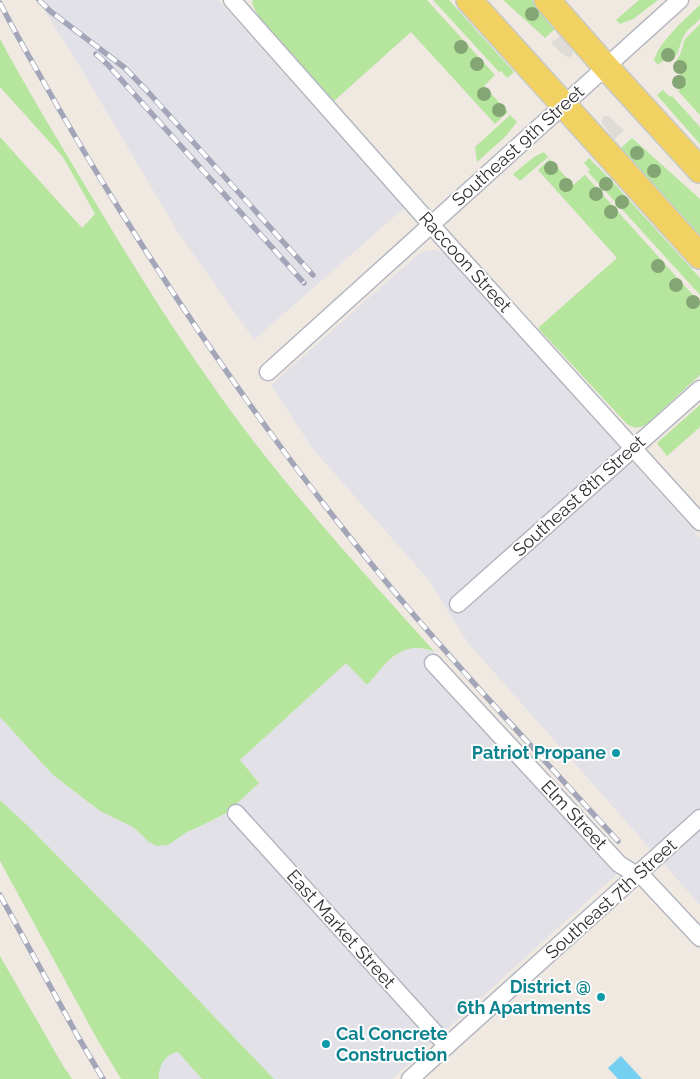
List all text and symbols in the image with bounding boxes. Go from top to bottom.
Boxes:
street label: Southeast 9th Street [447,81,588,210]
street label: Raccoon Street [415,207,516,316]
street label: Southeast 8th Street [508,431,649,560]
place label: Patriot Propane [472,742,606,763]
marker: Patriot Propane [610,747,622,759]
street label: Elm Street [537,776,612,854]
street label: Southeast 7th Street [541,834,681,963]
street label: East Market Street [283,865,400,992]
place label: District @ 6th Apartments [457,976,591,1018]
marker: District @ 6th Apartments [595,991,607,1003]
place label: Cal Concrete Construction [336,1023,448,1065]
marker: Cal Concrete Construction [320,1038,332,1050]

